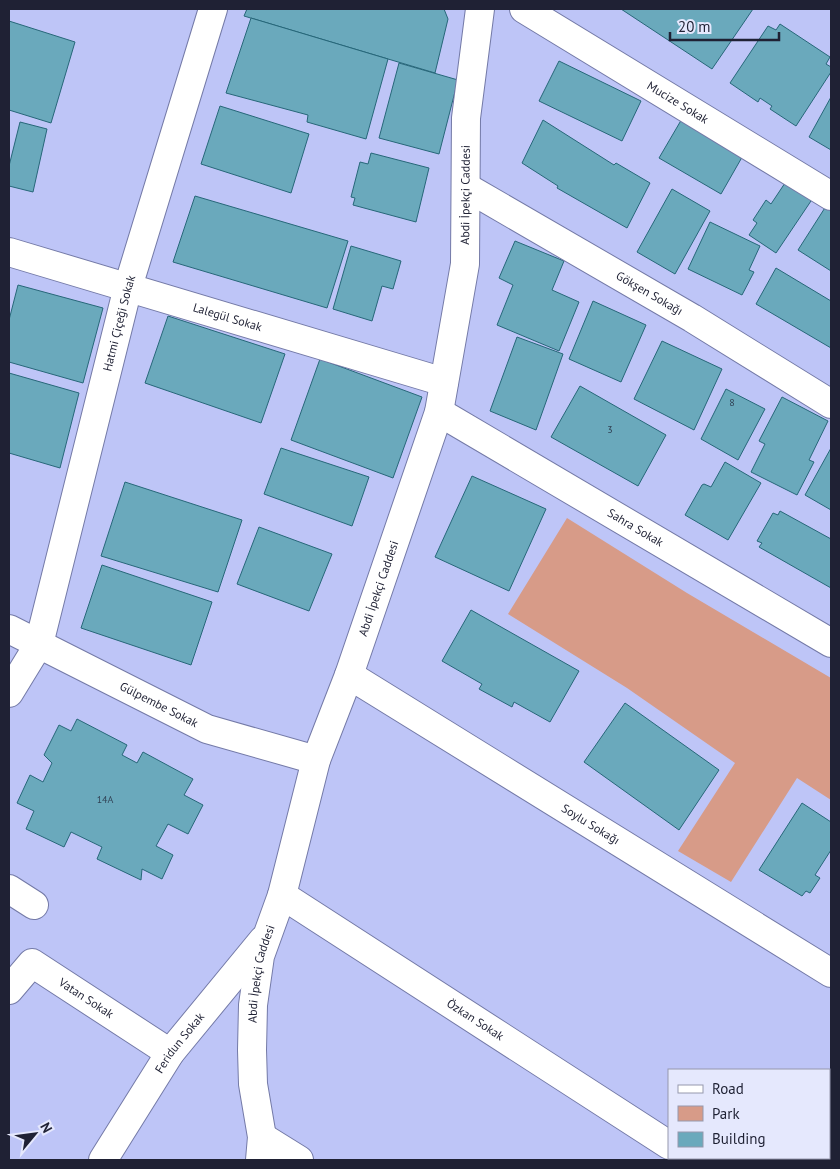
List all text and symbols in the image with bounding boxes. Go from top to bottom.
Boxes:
scale bar [670,10,779,42]
text: 20 m [678,17,711,36]
street label: Mucize Sokak [644,78,712,127]
street label: Abdi İpekçi Caddesi [457,145,473,245]
street label: Gökşen Sokağı [614,268,686,318]
street label: Hatmi Çiçeği Sokak [99,273,138,373]
street label: Lalegül Sokak [191,299,264,334]
house number: 8 [729,396,735,409]
house number: 3 [607,423,613,436]
street label: Sahra Sokak [605,505,667,550]
street label: Abdi İpekçi Caddesi [355,539,401,638]
street label: Gülpembe Sokak [118,678,201,730]
house number: 14A [97,793,114,806]
street label: Soylu Sokağı [559,800,623,848]
street label: Abdi İpekçi Caddesi [245,923,278,1023]
street label: Vatan Sokak [55,974,117,1021]
street label: Özkan Sokak [444,995,507,1043]
street label: Feridun Sokak [151,1009,207,1076]
legend [668,1069,830,1159]
text: Road [712,1079,744,1098]
text: Park [712,1104,740,1123]
north arrow [10,1109,60,1159]
text: N [36,1119,56,1136]
text: Building [712,1129,766,1148]

